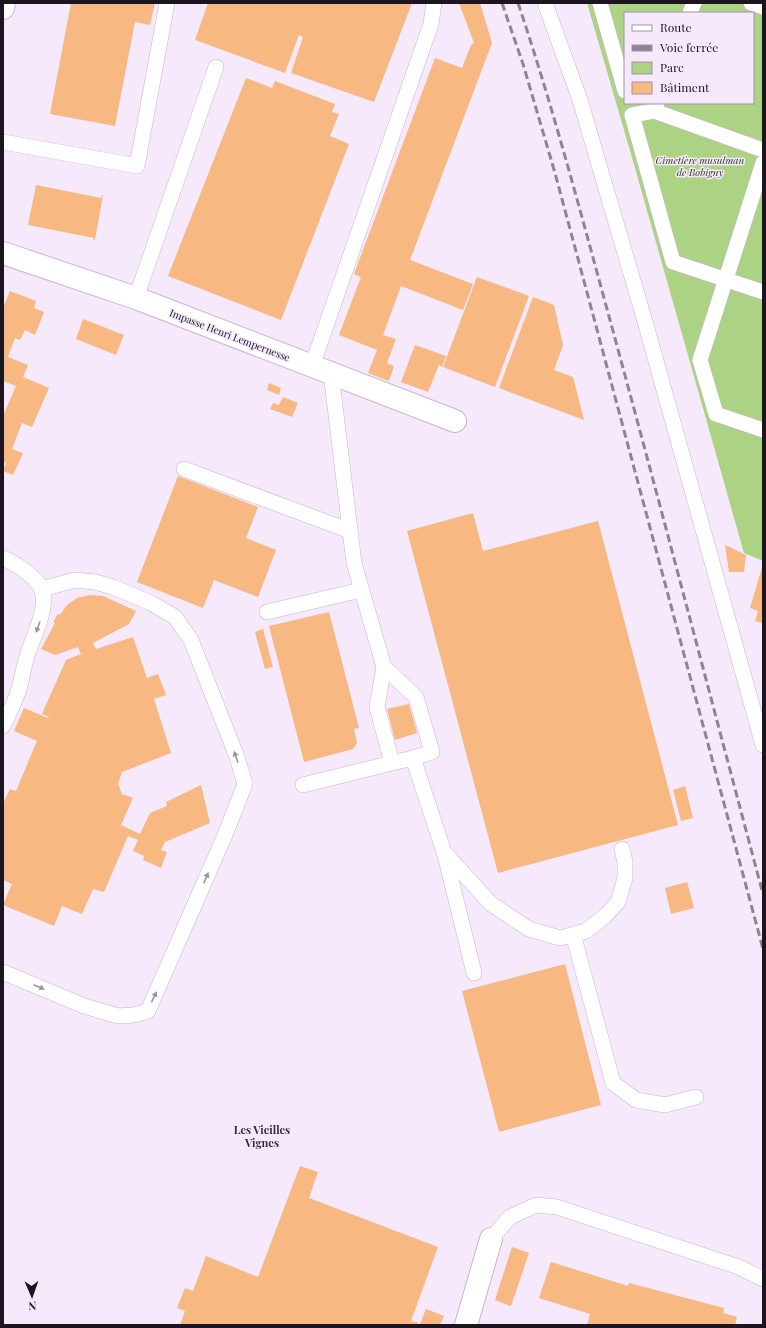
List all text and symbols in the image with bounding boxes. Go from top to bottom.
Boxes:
legend [624,12,754,104]
text: Route [660,19,692,35]
text: Voie ferrée [659,39,718,55]
text: Parc [660,59,684,75]
text: Bâtiment [660,79,710,95]
park label: Cimetière musulman de Bobigny [656,153,745,179]
street label: Impasse Henri Lempernesse [168,306,292,364]
one-way arrow [34,621,40,633]
one-way arrow [233,750,239,762]
one-way arrow [203,872,210,884]
one-way arrow [33,984,45,990]
one-way arrow [151,991,157,1003]
district label: Les Vieilles Vignes [234,1122,290,1150]
north arrow [12,1276,52,1316]
text: N [28,1299,37,1314]

